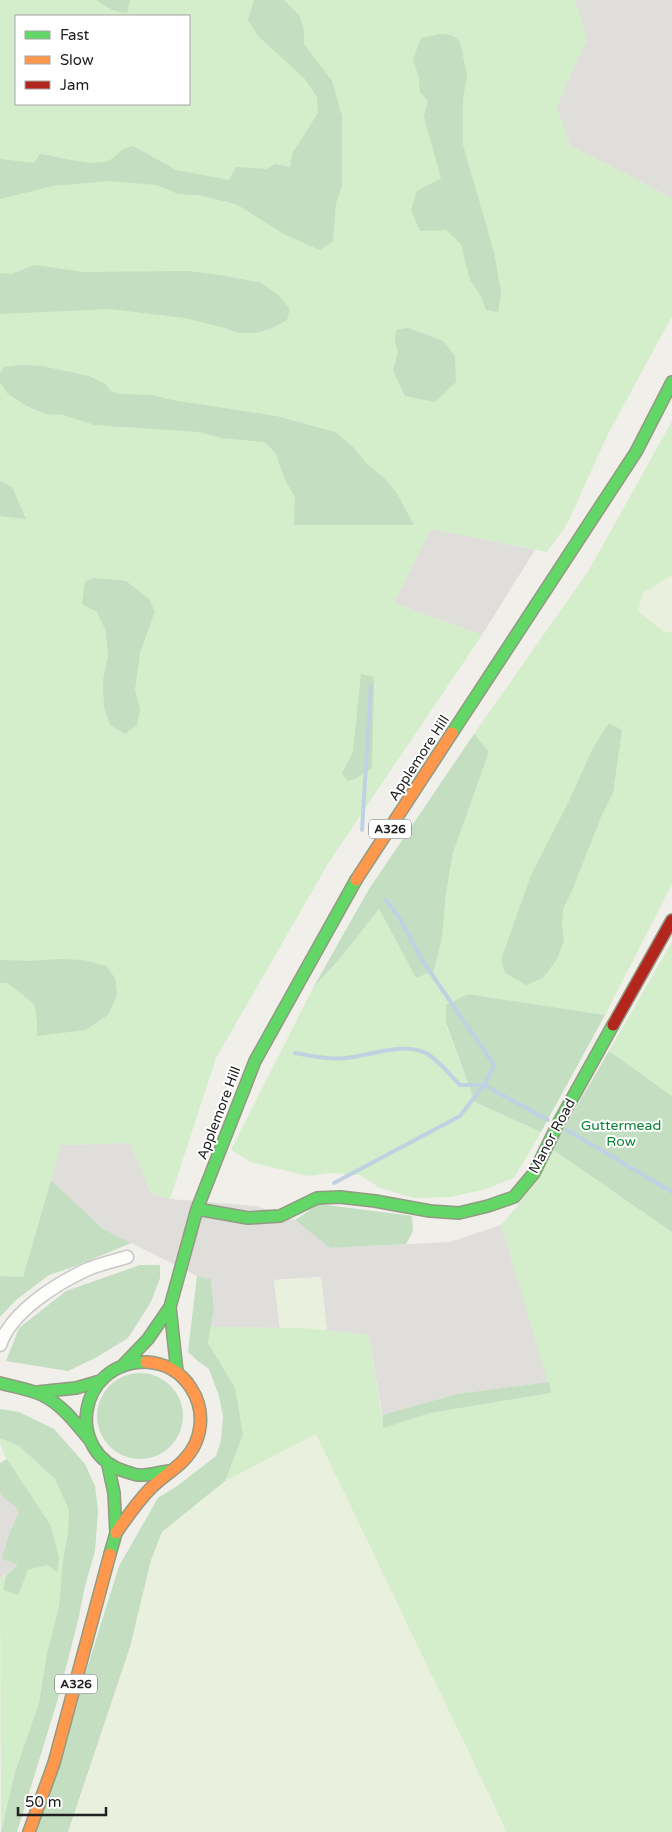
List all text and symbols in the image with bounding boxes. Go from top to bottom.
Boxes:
legend [15,15,190,105]
text: Fast [60,26,90,44]
text: Slow [60,51,94,69]
text: Jam [60,76,89,94]
street label: Applemore Hill [385,712,453,804]
road number: A326 [369,820,411,839]
street label: Applemore Hill [193,1064,245,1162]
street label: Manor Road [525,1096,579,1176]
park label: Guttermead Row [581,1117,661,1150]
road number: A326 [55,1675,97,1694]
scale bar [18,1784,105,1816]
text: 50 m [25,1793,62,1811]

